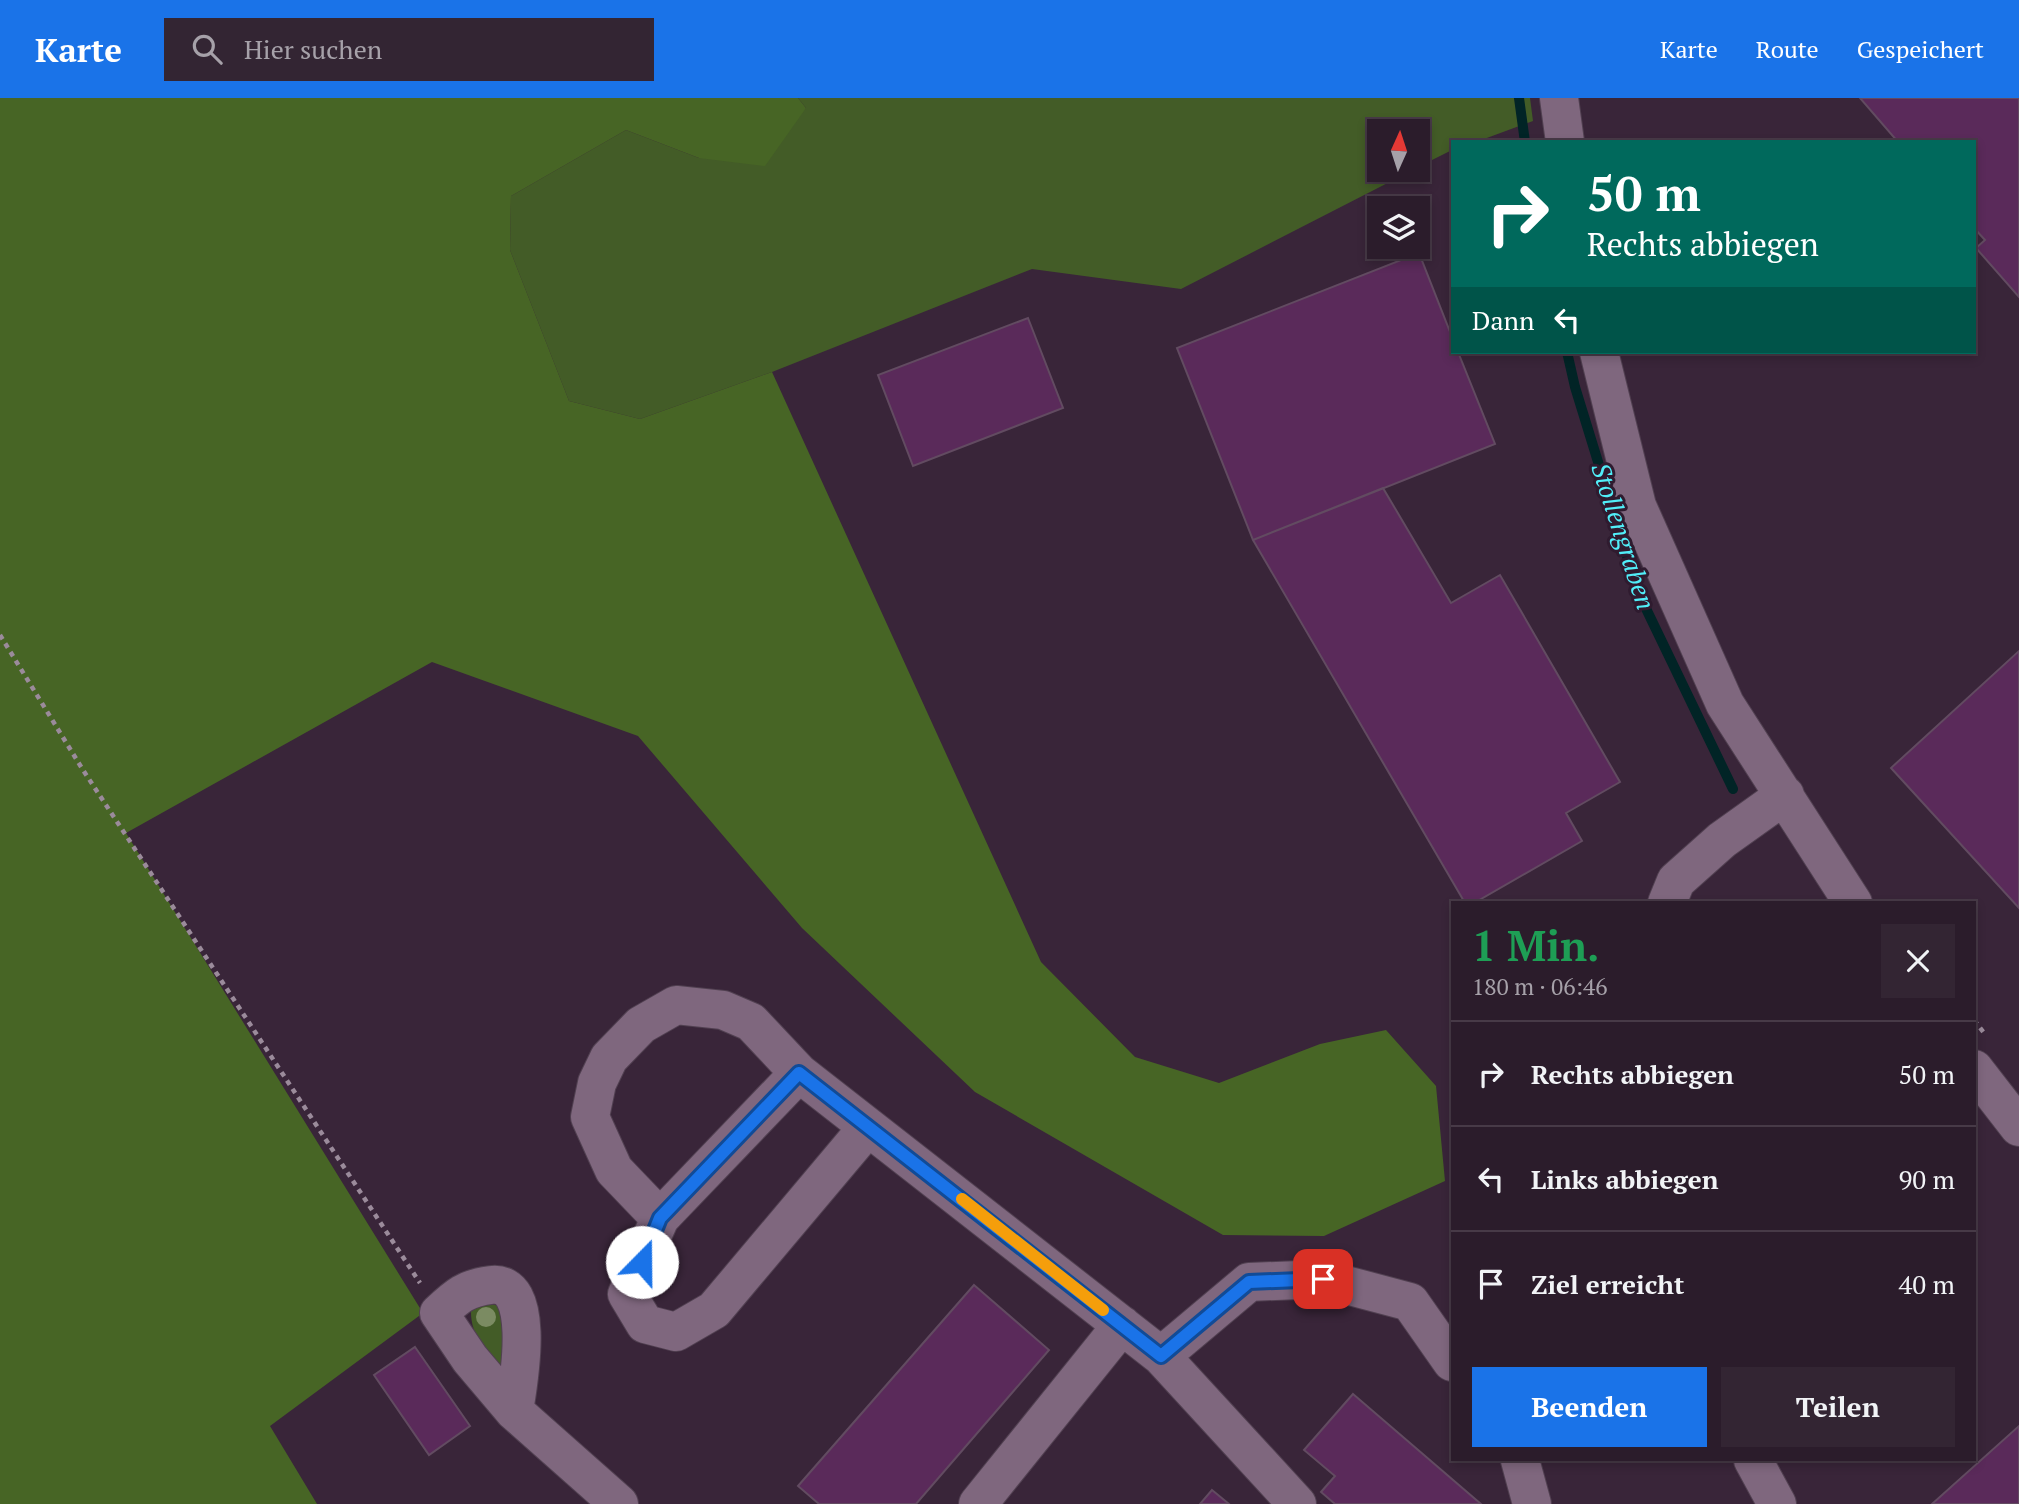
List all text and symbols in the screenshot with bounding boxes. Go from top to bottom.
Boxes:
search box [164,18,654,81]
text: Karte [35,28,122,71]
icon: search [188,30,226,68]
text: Hier suchen [244,32,382,66]
text: Karte [1660,33,1718,65]
text: Route [1756,33,1819,65]
text: Gespeichert [1857,33,1984,65]
north arrow [1367,119,1430,182]
map controls [1367,119,1430,259]
text: 50 m [1587,160,1701,225]
icon: right [1472,168,1563,259]
button: layers [1367,196,1430,259]
text: Rechts abbiegen [1587,223,1819,265]
icon: left [1548,301,1586,339]
text: Dann [1472,303,1534,337]
water label: Stollengraben [1584,458,1664,614]
text: 1 Min. [1472,917,1600,973]
button: close [1881,924,1955,998]
text: 180 m · 06:46 [1472,971,1607,1002]
icon: right [1472,1055,1510,1093]
text: Rechts abbiegen [1531,1057,1734,1091]
text: 50 m [1899,1057,1955,1091]
icon: left [1472,1160,1510,1198]
text: Links abbiegen [1531,1162,1719,1196]
text: 90 m [1899,1162,1955,1196]
position arrow [605,1225,679,1299]
pin [1293,1249,1353,1309]
icon: arrive [1304,1260,1342,1298]
icon: arrive [1472,1265,1510,1303]
text: Ziel erreicht [1531,1267,1684,1301]
text: 40 m [1899,1267,1955,1301]
button: Beenden [1472,1367,1707,1447]
button: Teilen [1721,1367,1955,1447]

